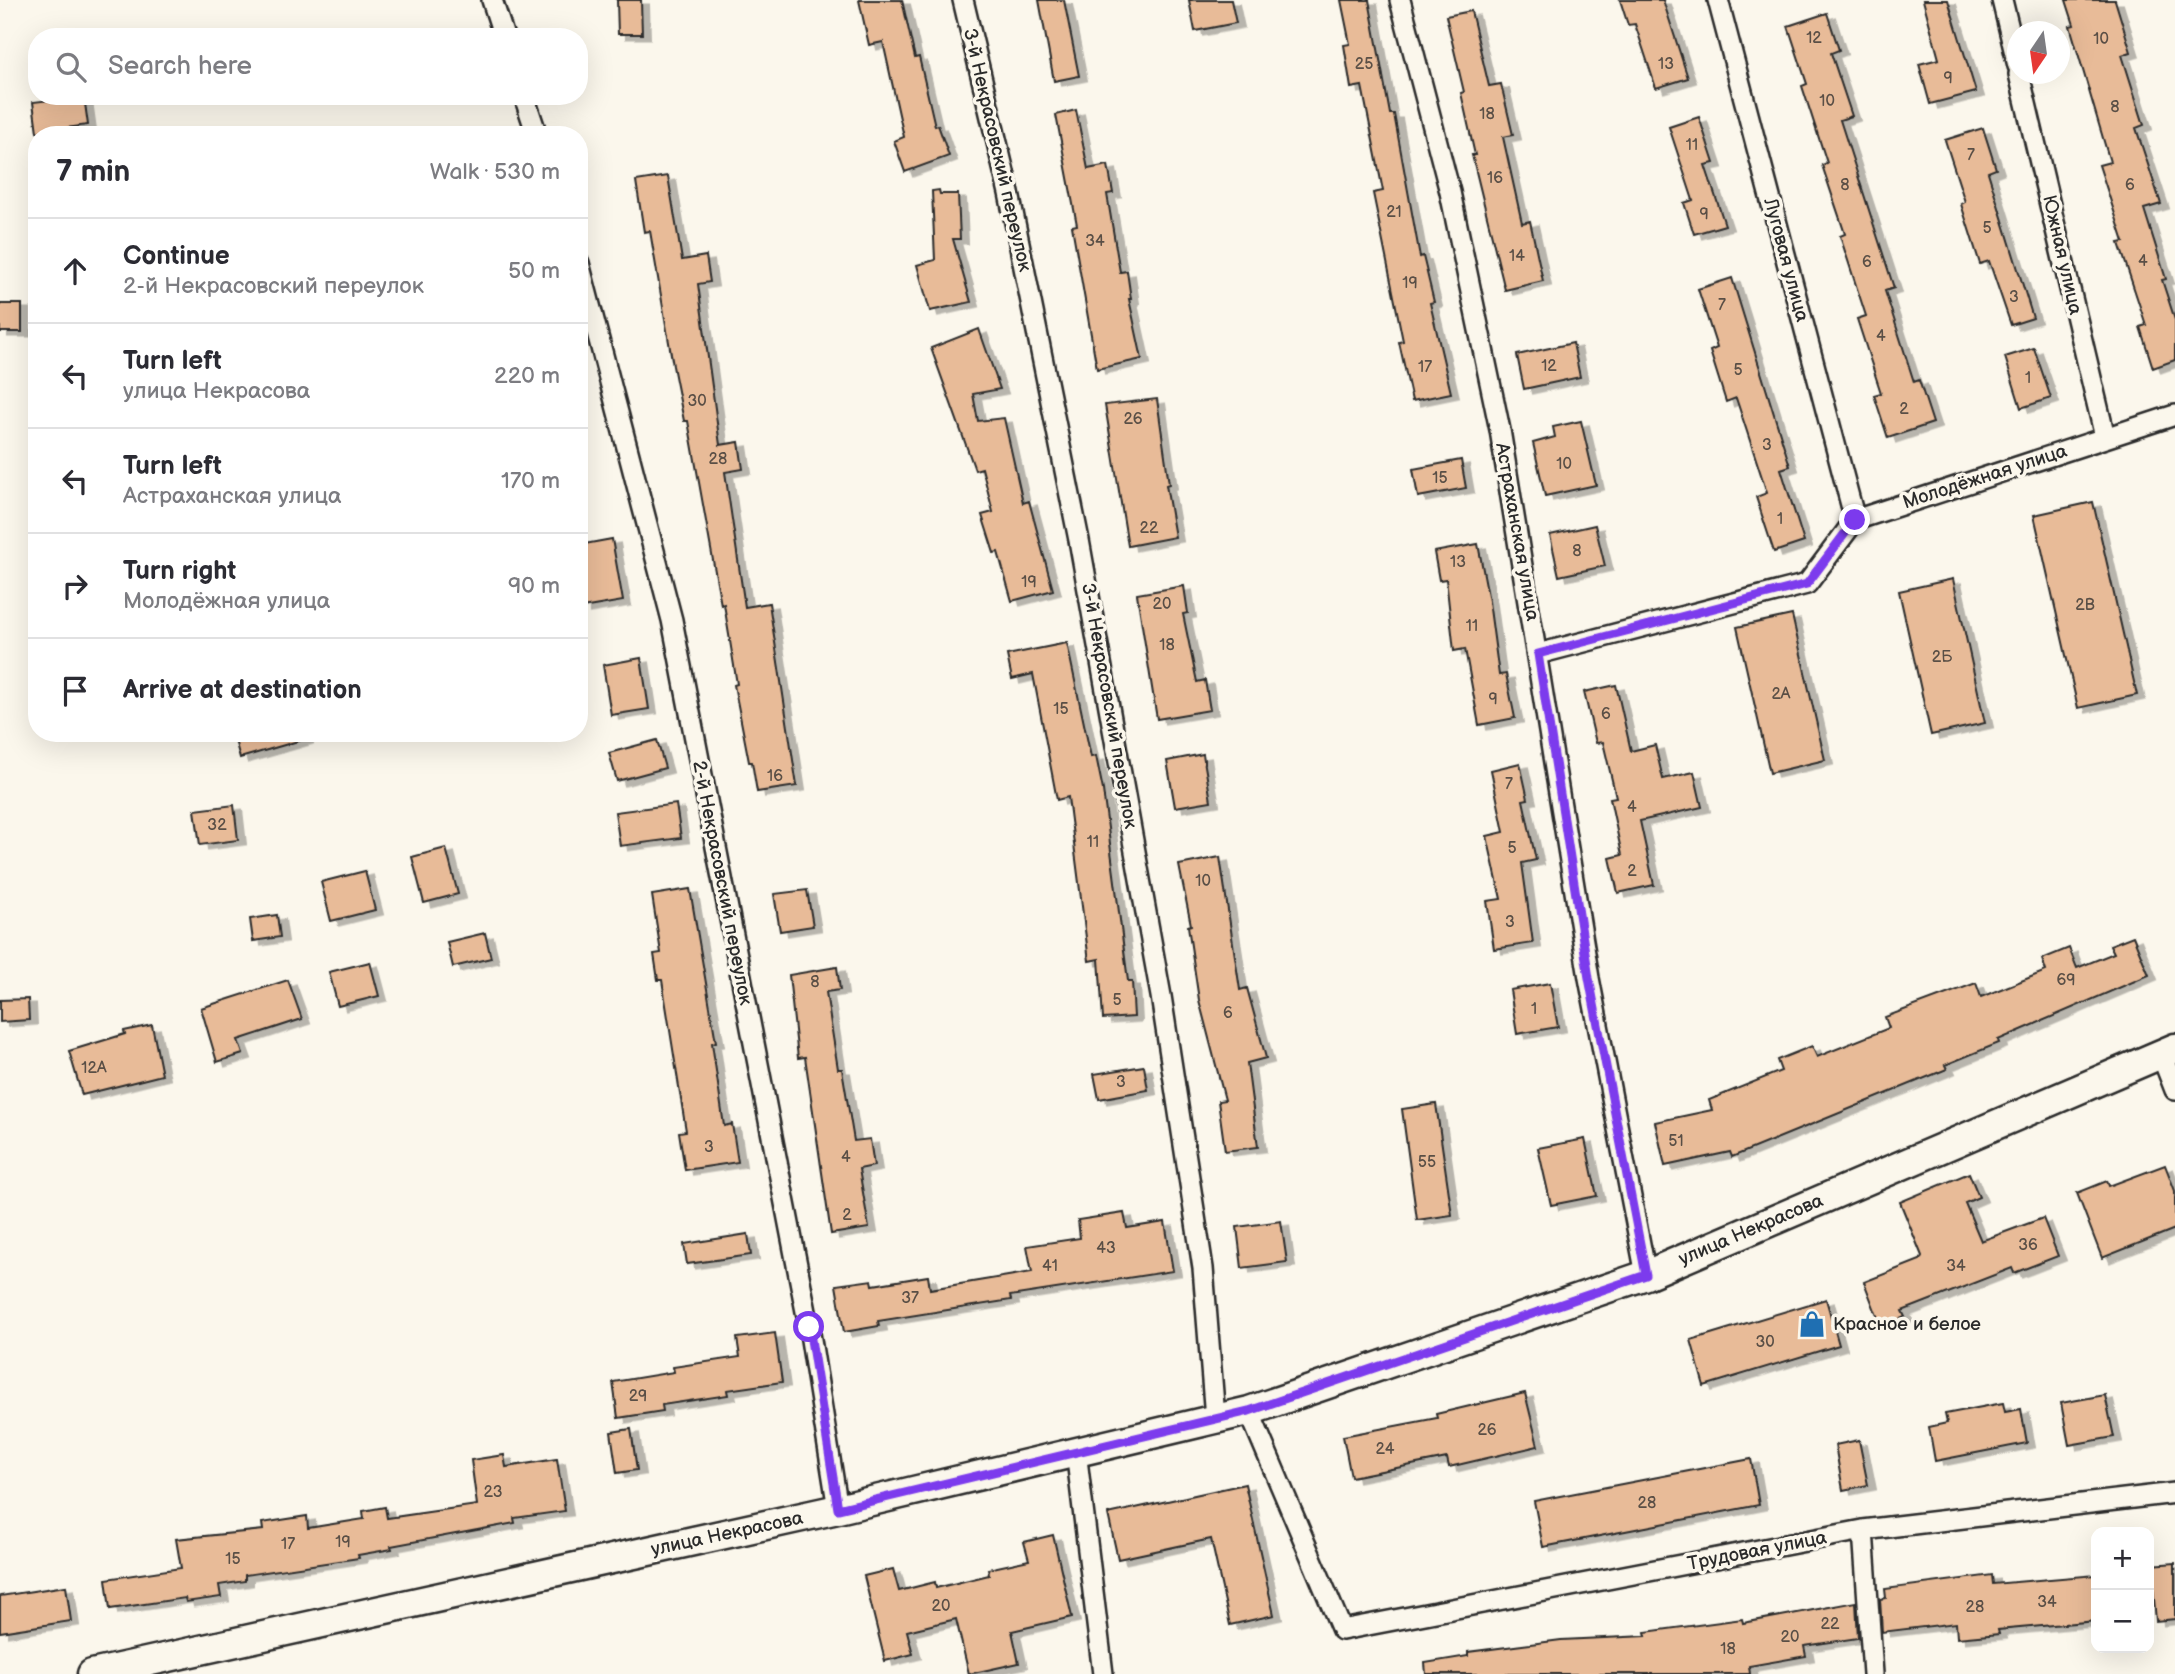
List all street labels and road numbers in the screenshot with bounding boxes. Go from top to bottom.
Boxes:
street label: 3-й Некрасовский переулок [958,26,1036,274]
street label: Южная улица [2037,193,2087,317]
street label: Луговая улица [1758,195,1814,324]
street label: Астраханская улица [1490,440,1544,623]
street label: Молодёжная улица [1900,440,2070,514]
street label: 3-й Некрасовский переулок [1076,581,1142,831]
street label: 2-й Некрасовский переулок [687,759,757,1007]
street label: улица Некрасова [1675,1189,1827,1271]
street label: улица Некрасова [649,1507,805,1561]
street label: Трудовая улица [1685,1526,1829,1576]

